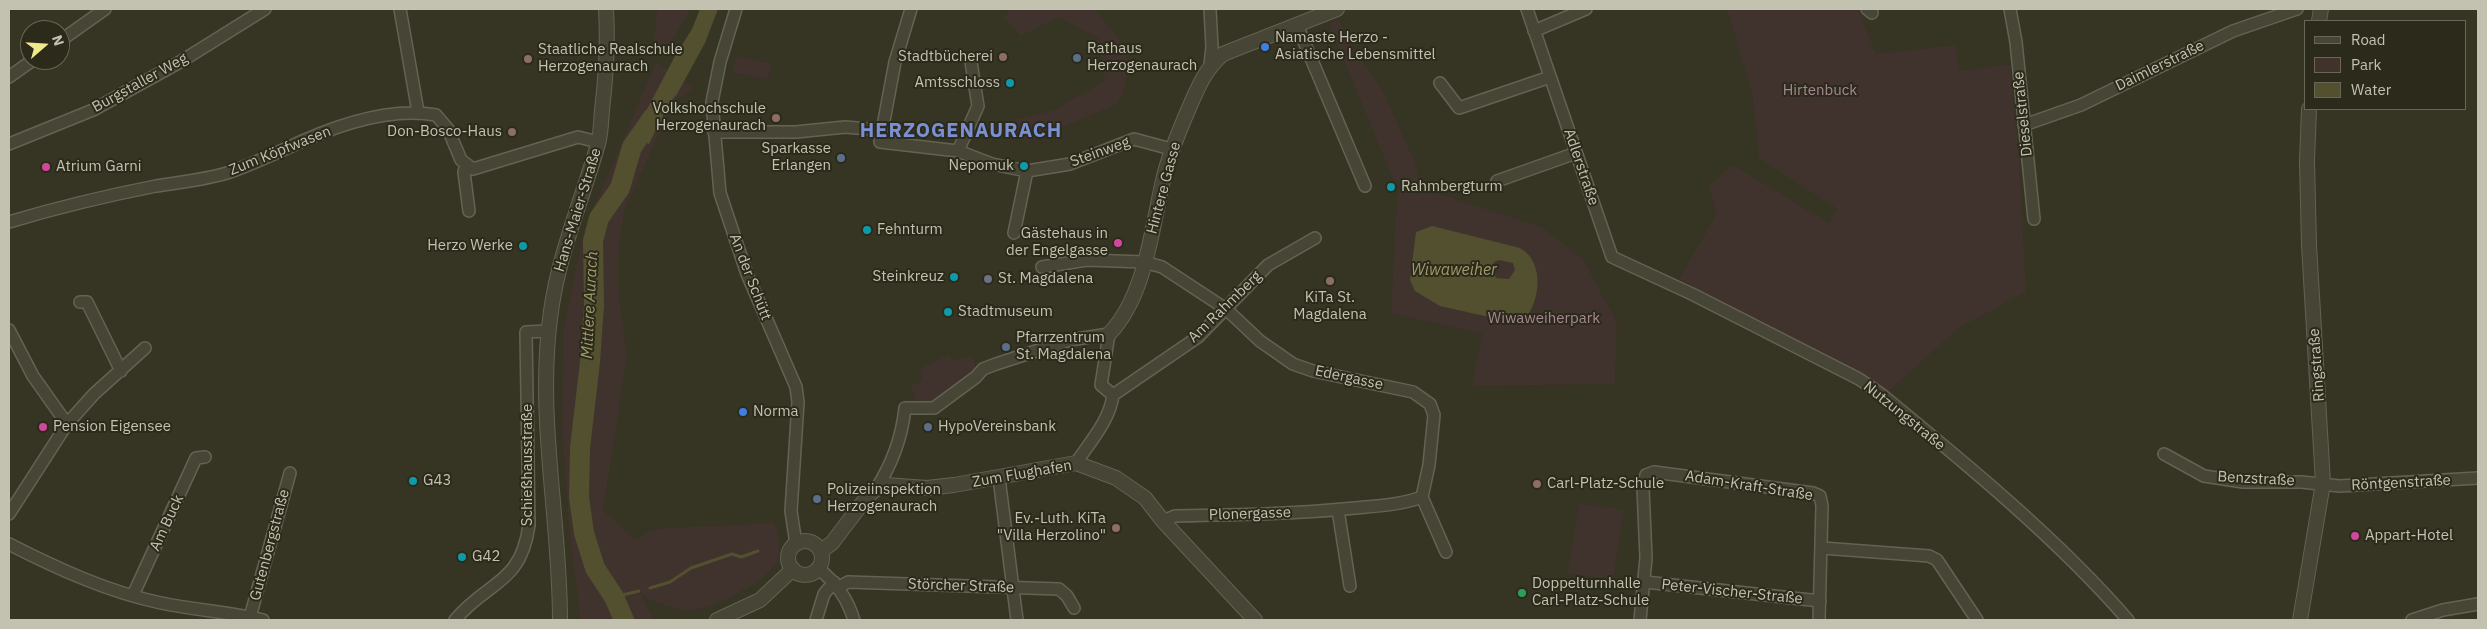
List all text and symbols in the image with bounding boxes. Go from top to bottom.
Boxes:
north arrow [20,20,70,70]
legend [2304,20,2467,110]
place label: Namaste Herzo - Asiatische Lebensmittel [1275,29,1436,64]
text: Road [2351,30,2386,49]
text: N [48,33,68,48]
street label: Daimlerstraße [2113,37,2207,95]
place label: Rathaus Herzogenaurach [1087,40,1197,75]
place label: Staatliche Realschule Herzogenaurach [538,41,683,76]
marker: Namaste Herzo - Asiatische Lebensmittel [1259,41,1271,53]
place label: Stadtbücherei [898,48,993,66]
street label: Burgstaller Weg [89,49,191,117]
marker: Stadtbücherei [997,51,1009,63]
marker: Rathaus Herzogenaurach [1071,52,1083,64]
marker: Staatliche Realschule Herzogenaurach [522,53,534,65]
text: Park [2351,55,2381,74]
street label: Dieselstraße [2010,71,2036,157]
place label: Amtsschloss [914,74,1000,92]
marker: Amtsschloss [1004,77,1016,89]
text: Water [2351,80,2391,99]
park label: Hirtenbuck [1783,82,1857,100]
place label: Volkshochschule Herzogenaurach [653,100,766,135]
marker: Volkshochschule Herzogenaurach [770,112,782,124]
district label: HERZOGENAURACH [858,119,1064,143]
street label: Zum Köpfwasen [226,122,334,180]
place label: Don-Bosco-Haus [387,123,502,141]
marker: Don-Bosco-Haus [506,126,518,138]
street label: Adlerstraße [1559,126,1603,208]
street label: Steinweg [1068,133,1132,171]
place label: Sparkasse Erlangen [761,140,831,175]
street label: Hintere Gasse [1143,140,1185,236]
street label: Hans-Maier-Straße [551,146,605,274]
marker: Sparkasse Erlangen [835,152,847,164]
place label: Nepomuk [949,157,1014,175]
place label: Atrium Garni [56,158,141,176]
marker: Nepomuk [1018,160,1030,172]
marker: Atrium Garni [40,161,52,173]
place label: Rahmbergturm [1401,178,1502,196]
marker: Rahmbergturm [1385,181,1397,193]
place label: Fehnturm [877,221,943,239]
marker: Fehnturm [861,224,873,236]
place label: Gästehaus in der Engelgasse [1006,225,1108,260]
street label: An der Schütt [725,231,775,323]
place label: Herzo Werke [427,237,513,255]
marker: Gästehaus in der Engelgasse [1112,237,1124,249]
marker: Herzo Werke [517,240,529,252]
water label: Mittlere Aurach [578,251,602,359]
water label: Wiwaweiher [1411,260,1497,280]
street label: Am Rahmberg [1184,267,1266,347]
place label: Steinkreuz [873,268,944,286]
place label: St. Magdalena [998,270,1093,288]
marker: Steinkreuz [948,271,960,283]
marker: St. Magdalena [982,273,994,285]
marker: KiTa St. Magdalena [1324,275,1336,287]
place label: KiTa St. Magdalena [1293,289,1367,324]
place label: Stadtmuseum [958,303,1053,321]
marker: Stadtmuseum [942,306,954,318]
park label: Wiwaweiherpark [1488,310,1600,328]
street label: Ringstraße [2305,328,2329,402]
place label: Pfarrzentrum St. Magdalena [1016,329,1111,364]
marker: Pfarrzentrum St. Magdalena [1000,341,1012,353]
street label: Edergasse [1313,362,1385,394]
street label: Nutzungstraße [1859,378,1949,454]
place label: Norma [753,403,799,421]
street label: Schießhausstraße [519,404,537,526]
marker: Norma [737,406,749,418]
place label: Pension Eigensee [53,418,171,436]
place label: HypoVereinsbank [938,418,1056,436]
marker: Pension Eigensee [37,421,49,433]
marker: HypoVereinsbank [922,421,934,433]
street label: Zum Flughafen [971,456,1073,492]
street label: Adam-Kraft-Straße [1684,467,1814,505]
street label: Benzstraße [2217,468,2295,490]
street label: Röntgenstraße [2351,471,2451,495]
place label: G43 [423,472,451,490]
marker: G43 [407,475,419,487]
place label: Carl-Platz-Schule [1547,475,1664,493]
marker: Carl-Platz-Schule [1531,478,1543,490]
place label: Polizeiinspektion Herzogenaurach [827,481,941,516]
street label: Gutenbergstraße [246,487,294,603]
street label: Am Buck [146,492,188,554]
marker: Polizeiinspektion Herzogenaurach [811,493,823,505]
street label: Plonergasse [1209,504,1291,524]
place label: Ev.-Luth. KiTa "Villa Herzolino" [997,510,1106,545]
marker: Ev.-Luth. KiTa "Villa Herzolino" [1110,522,1122,534]
place label: Appart-Hotel [2365,527,2453,545]
marker: Appart-Hotel [2349,530,2361,542]
place label: G42 [472,548,500,566]
marker: G42 [456,551,468,563]
street label: Störcher Straße [908,575,1014,597]
place label: Doppelturnhalle Carl-Platz-Schule [1532,575,1649,610]
street label: Peter-Vischer-Straße [1660,576,1804,608]
marker: Doppelturnhalle Carl-Platz-Schule [1516,587,1528,599]

